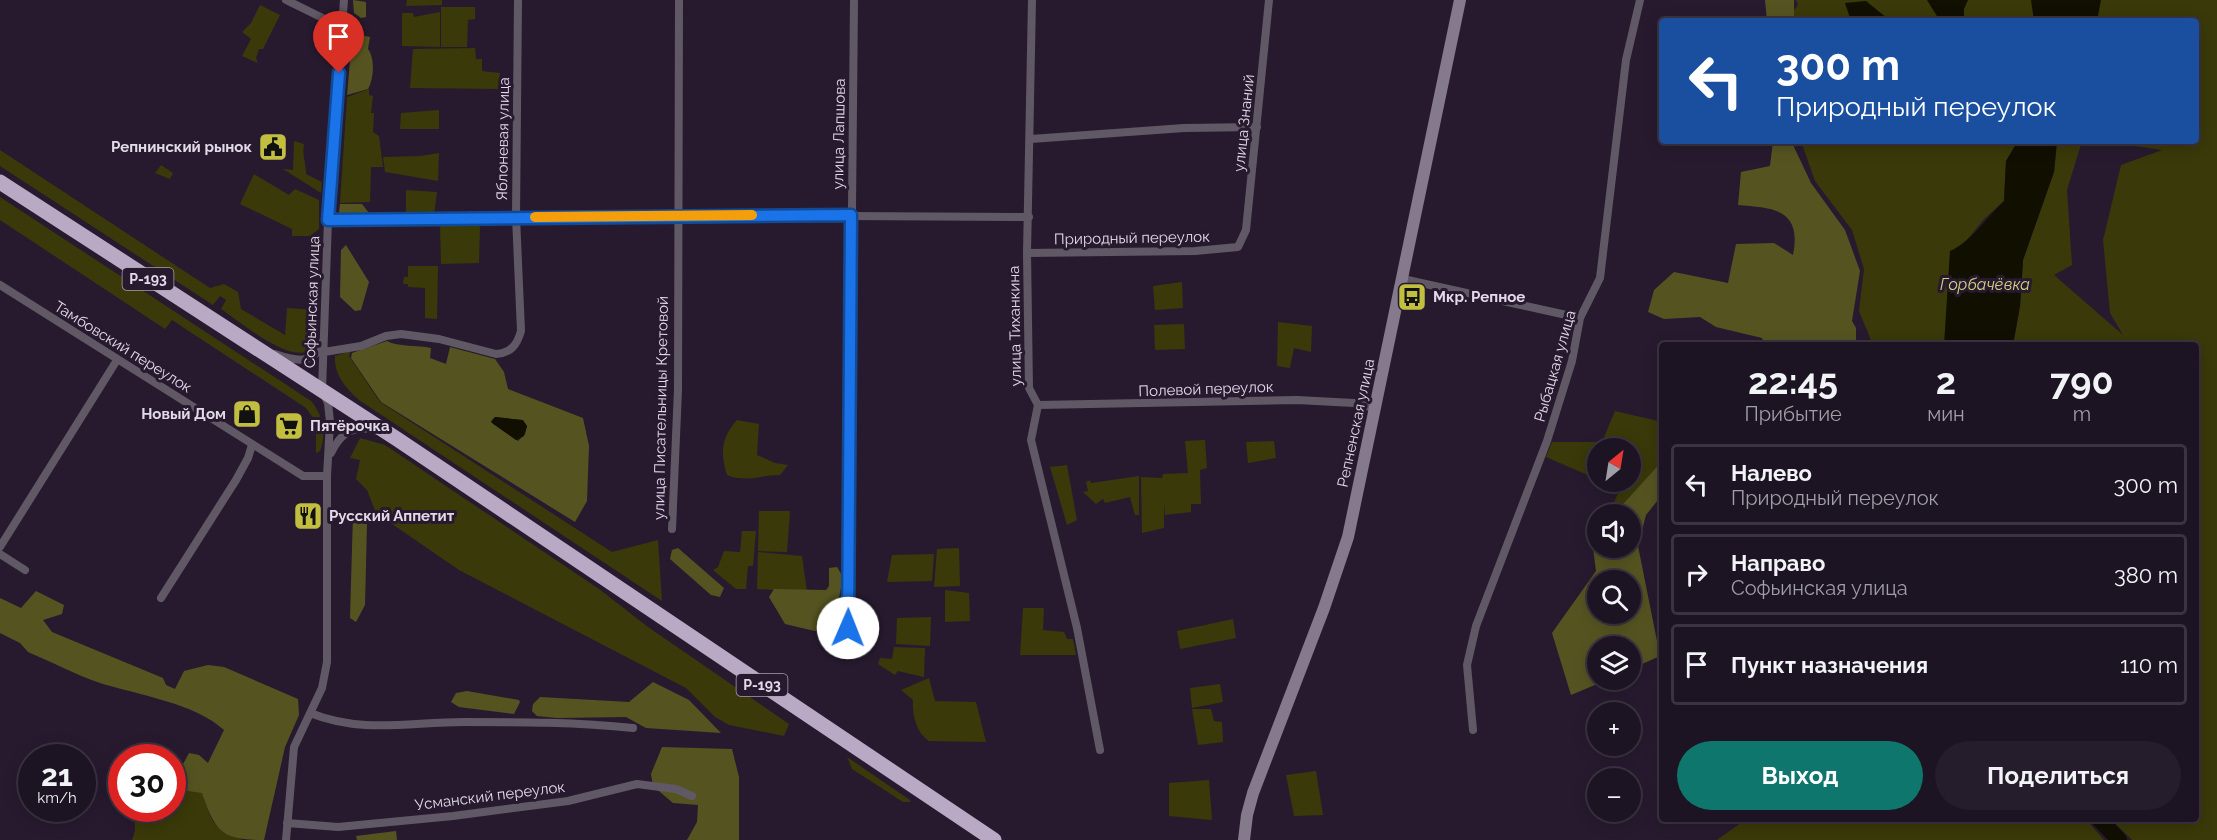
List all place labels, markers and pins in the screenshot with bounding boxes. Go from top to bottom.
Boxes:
pin [313,11,364,73]
public building icon: Репнинский рынок [257,131,289,163]
place label: Репнинский рынок [111,138,252,156]
bus stop icon: Мкр. Репное [1396,281,1428,313]
place label: Мкр. Репное [1433,288,1525,306]
shop icon: Новый Дом [231,398,263,430]
place label: Новый Дом [141,405,226,423]
supermarket icon: Пятёрочка [273,410,305,442]
place label: Пятёрочка [310,417,390,435]
restaurant icon: Русский Аппетит [292,500,324,532]
place label: Русский Аппетит [329,507,455,525]

